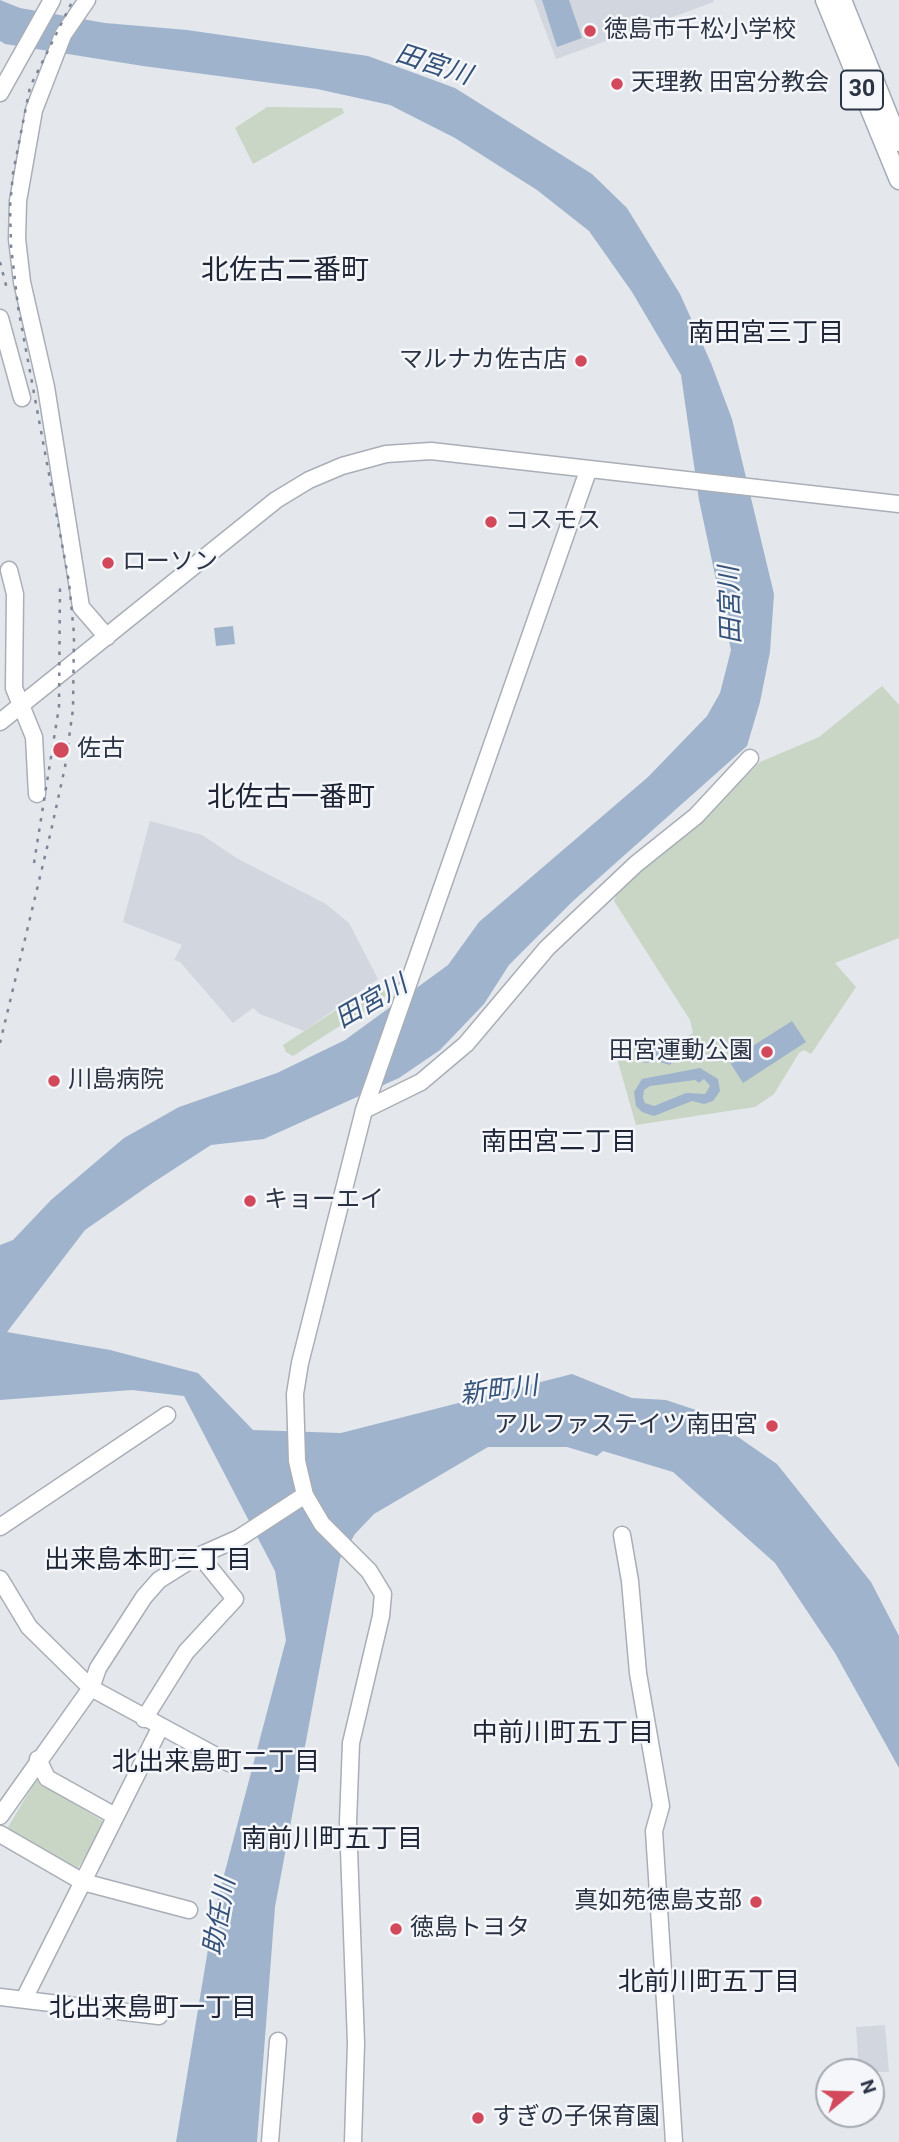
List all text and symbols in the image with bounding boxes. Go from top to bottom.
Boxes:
place label: 徳島市千松小学校 [604,17,796,45]
marker: 徳島市千松小学校 [582,23,598,39]
water label: 田宮川 [391,39,475,93]
place label: 天理教 田宮分教会 [631,70,829,98]
road number: 30 [841,71,883,110]
marker: 天理教 田宮分教会 [609,76,625,92]
district label: 北佐古二番町 [201,255,369,289]
district label: 南田宮三丁目 [688,318,844,350]
place label: マルナカ佐古店 [399,347,567,375]
marker: マルナカ佐古店 [573,353,589,369]
place label: コスモス [505,508,601,536]
marker: コスモス [483,514,499,530]
place label: ローソン [122,549,218,577]
marker: ローソン [100,555,116,571]
water label: 田宮川 [715,565,749,645]
place label: 佐古 [77,736,125,764]
marker: 佐古 [51,740,71,760]
district label: 北佐古一番町 [207,782,375,816]
water label: 田宮川 [330,970,414,1036]
place label: 田宮運動公園 [609,1038,753,1066]
marker: 田宮運動公園 [759,1044,775,1060]
place label: 川島病院 [68,1067,164,1095]
marker: 川島病院 [46,1073,62,1089]
district label: 南田宮二丁目 [481,1127,637,1159]
place label: キョーエイ [264,1187,384,1215]
marker: キョーエイ [242,1193,258,1209]
water label: 新町川 [458,1372,540,1412]
place label: アルファステイツ南田宮 [494,1412,758,1440]
marker: アルファステイツ南田宮 [764,1418,780,1434]
district label: 出来島本町三丁目 [44,1545,252,1577]
district label: 中前川町五丁目 [472,1718,654,1750]
district label: 北出来島町二丁目 [112,1747,320,1779]
district label: 南前川町五丁目 [241,1824,423,1856]
water label: 助任川 [199,1876,243,1958]
place label: 真如苑徳島支部 [574,1888,742,1916]
marker: 真如苑徳島支部 [748,1894,764,1910]
place label: 徳島トヨタ [410,1915,530,1943]
marker: 徳島トヨタ [388,1921,404,1937]
district label: 北前川町五丁目 [618,1967,800,1999]
district label: 北出来島町一丁目 [49,1993,257,2025]
north arrow [815,2058,885,2128]
text: N [855,2077,881,2097]
place label: すぎの子保育園 [492,2104,660,2132]
marker: すぎの子保育園 [470,2110,486,2126]

